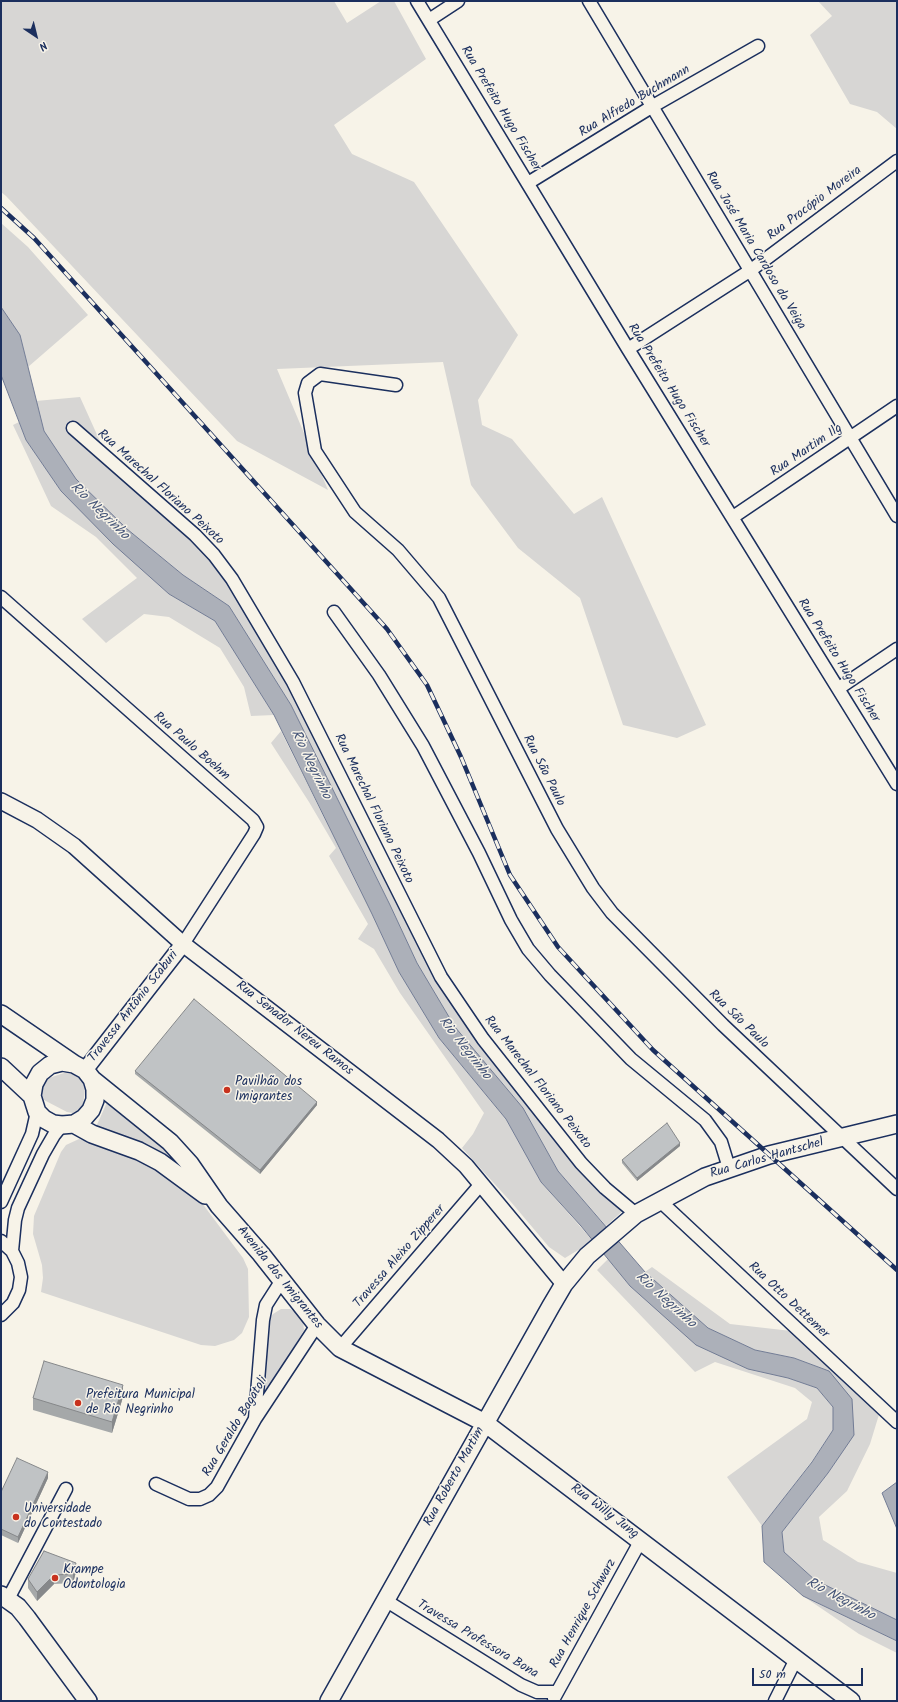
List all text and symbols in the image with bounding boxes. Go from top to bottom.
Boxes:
north arrow [16,16,56,56]
text: N [35,36,51,55]
street label: Rua Prefeito Hugo Fischer [457,44,543,174]
street label: Rua Alfredo Buchmann [577,63,693,141]
street label: Rua Procópio Moreira [765,163,865,245]
street label: Rua José Maria Cardoso da Veiga [702,169,808,333]
street label: Rua Prefeito Hugo Fischer [624,321,712,451]
street label: Rua Martim Ilg [768,421,846,481]
street label: Rua Marechal Floriano Peixoto [94,427,226,549]
water label: Rio Negrinho [66,480,132,544]
street label: Rua Prefeito Hugo Fischer [794,596,882,726]
street label: Rua Paulo Boehm [150,710,232,784]
water label: Rio Negrinho [286,728,334,802]
street label: Rua Marechal Floriano Peixoto [330,732,416,886]
street label: Rua São Paulo [518,733,568,809]
street label: Travessa Antônio Scaburi [86,948,182,1066]
street label: Rua Senador Nereu Ramos [232,978,356,1080]
street label: Rua São Paulo [705,987,771,1053]
street label: Rua Marechal Floriano Peixoto [480,1013,594,1153]
water label: Rio Negrinho [434,1014,494,1084]
place label: Pavilhão dos Imigrantes [235,1075,302,1106]
marker: Pavilhão dos Imigrantes [222,1085,232,1095]
street label: Rua Carlos Hantschel [708,1135,826,1183]
street label: Travessa Aleixo Zipperer [351,1202,449,1312]
street label: Avenida dos Imigrantes [233,1224,325,1332]
street label: Rua Otto Dettemer [744,1260,832,1342]
water label: Rio Negrinho [631,1270,699,1332]
street label: Rua Geraldo Bagatoli [200,1374,272,1480]
place label: Prefeitura Municipal de Rio Negrinho [86,1388,195,1419]
marker: Prefeitura Municipal de Rio Negrinho [73,1398,83,1408]
street label: Rua Roberto Martim [421,1425,489,1529]
street label: Rua Willy Jung [567,1481,641,1543]
place label: Universidade do Contestado [24,1502,102,1533]
marker: Universidade do Contestado [11,1512,21,1522]
street label: Rua Henrique Schwarz [548,1557,620,1671]
place label: Krampe Odontologia [63,1563,126,1594]
marker: Krampe Odontologia [50,1573,60,1583]
water label: Rio Negrinho [803,1575,877,1625]
street label: Travessa Professora Bona [413,1598,541,1682]
scale bar [754,1660,865,1686]
text: 50 m [759,1665,786,1684]

